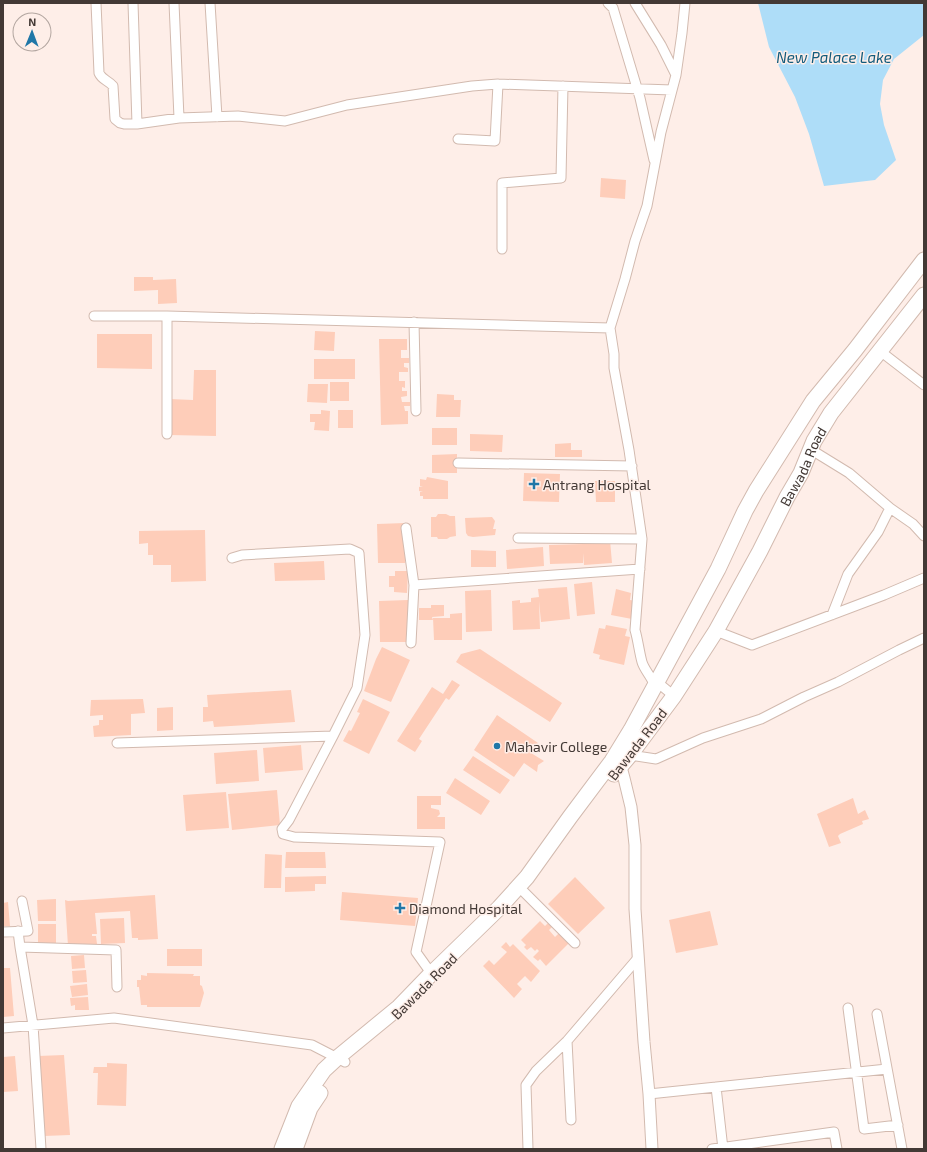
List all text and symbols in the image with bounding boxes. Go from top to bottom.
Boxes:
north arrow [12,12,52,52]
text: N [28,15,36,28]
water label: New Palace Lake [776,48,892,66]
street label: Bawada Road [775,423,829,509]
place label: Antrang Hospital [543,476,652,493]
marker: Antrang Hospital [528,478,540,490]
street label: Bawada Road [604,705,670,783]
place label: Mahavir College [505,738,607,755]
marker: Mahavir College [492,741,502,751]
place label: Diamond Hospital [409,900,523,917]
marker: Diamond Hospital [394,902,406,914]
street label: Bawada Road [387,949,461,1023]

